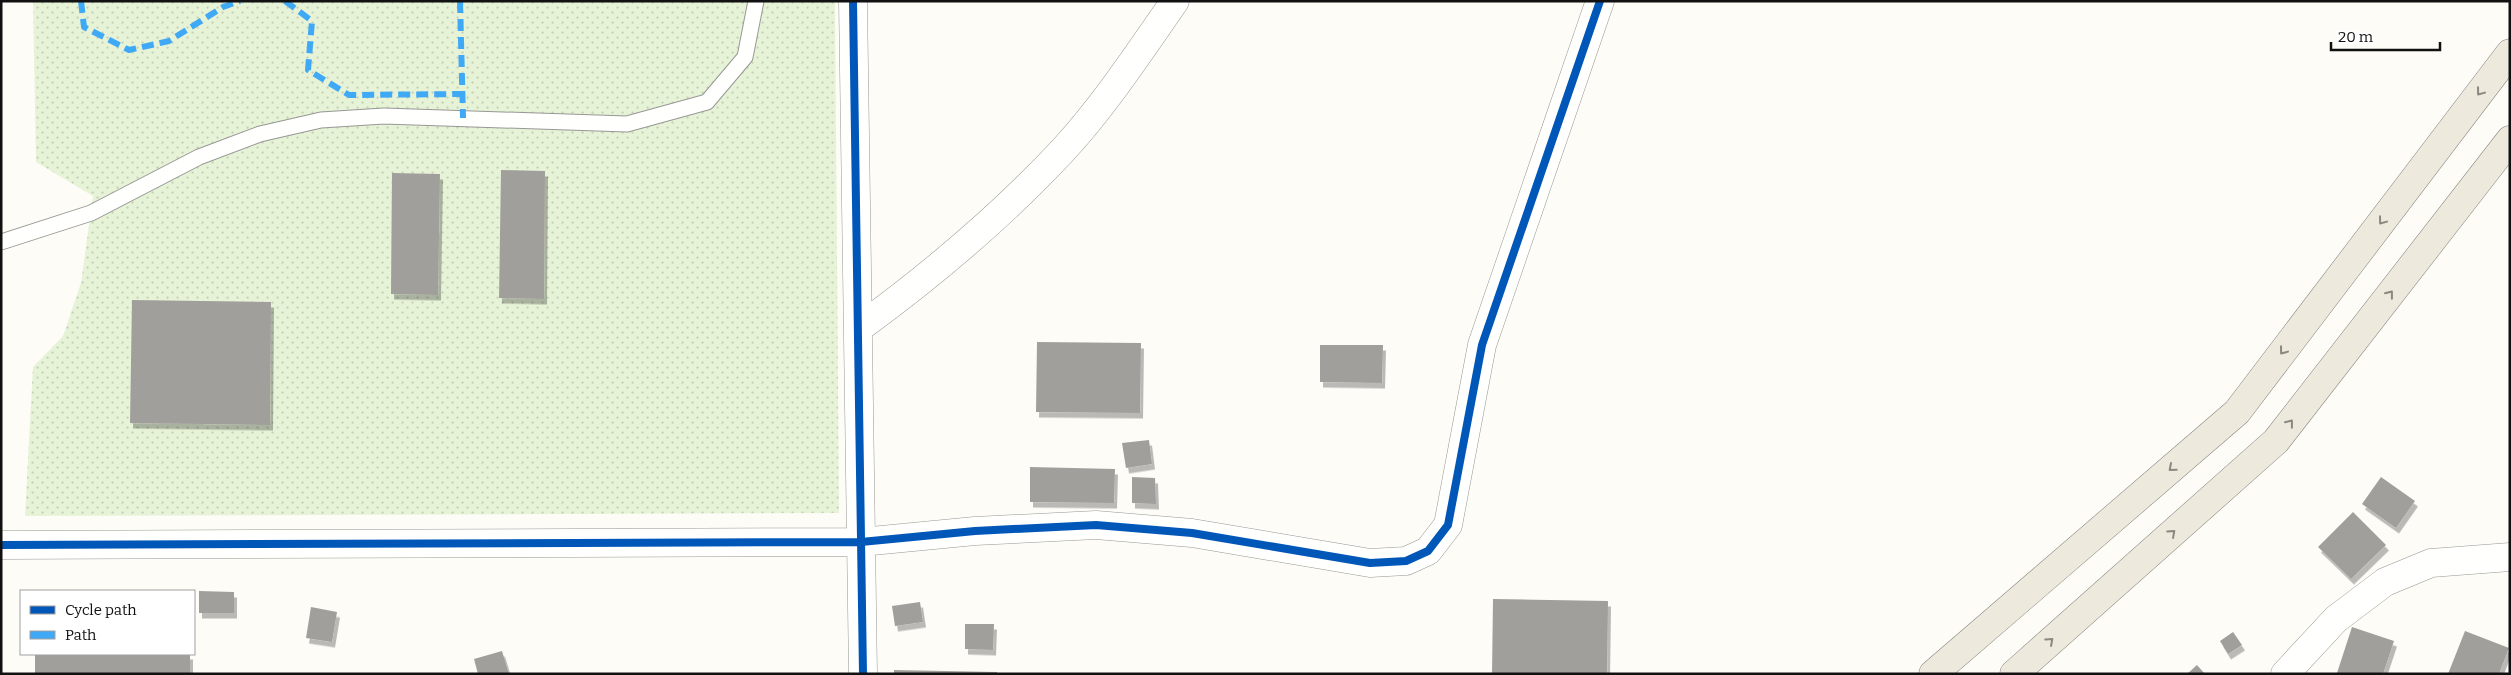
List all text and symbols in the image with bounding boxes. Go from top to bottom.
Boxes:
scale bar [2331,20,2440,52]
text: 20 m [2338,28,2374,46]
one-way arrow [2478,86,2486,95]
one-way arrow [2379,215,2387,224]
one-way arrow [2384,290,2393,300]
one-way arrow [2281,345,2289,354]
one-way arrow [2285,420,2293,429]
one-way arrow [2168,462,2177,471]
one-way arrow [2166,531,2175,539]
legend [20,590,195,655]
text: Cycle path [65,601,137,619]
text: Path [65,626,97,644]
one-way arrow [2045,638,2054,647]

